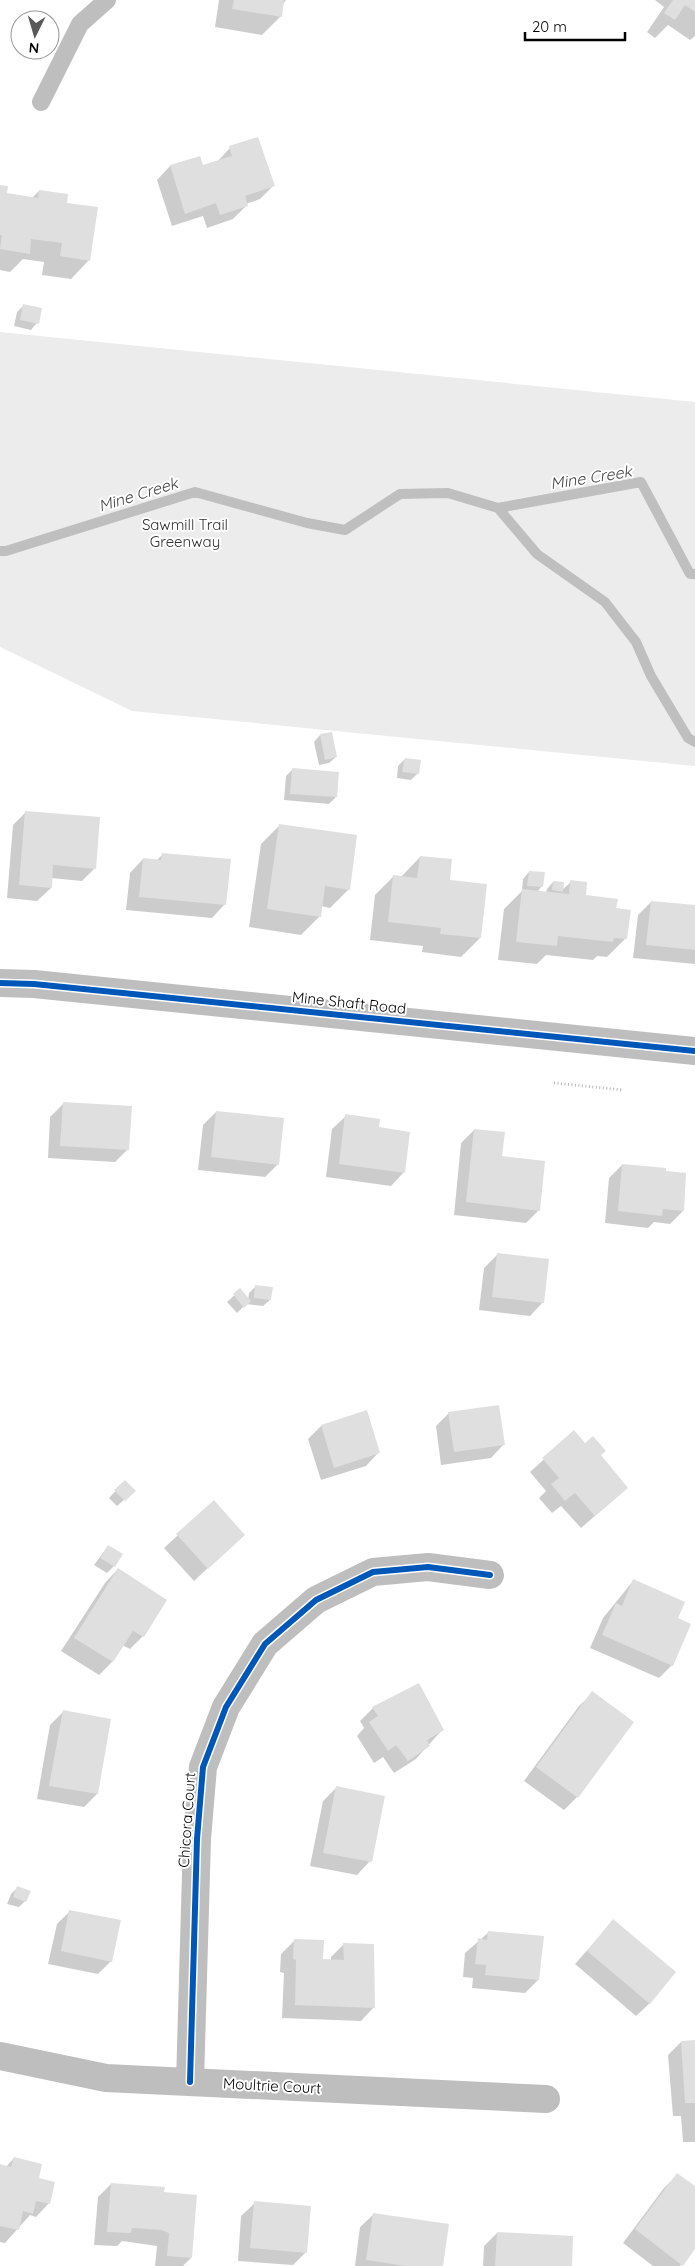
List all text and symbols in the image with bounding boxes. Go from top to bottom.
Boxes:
north arrow [10,10,60,60]
scale bar [525,10,625,42]
text: 20 m [532,17,567,36]
text: N [28,39,40,57]
water label: Mine Creek [549,460,635,493]
water label: Mine Creek [96,472,182,516]
park label: Sawmill Trail Greenway [142,515,228,551]
street label: Mine Shaft Road [291,987,407,1018]
street label: Chicora Court [174,1772,199,1868]
street label: Moultrie Court [222,2073,322,2098]

